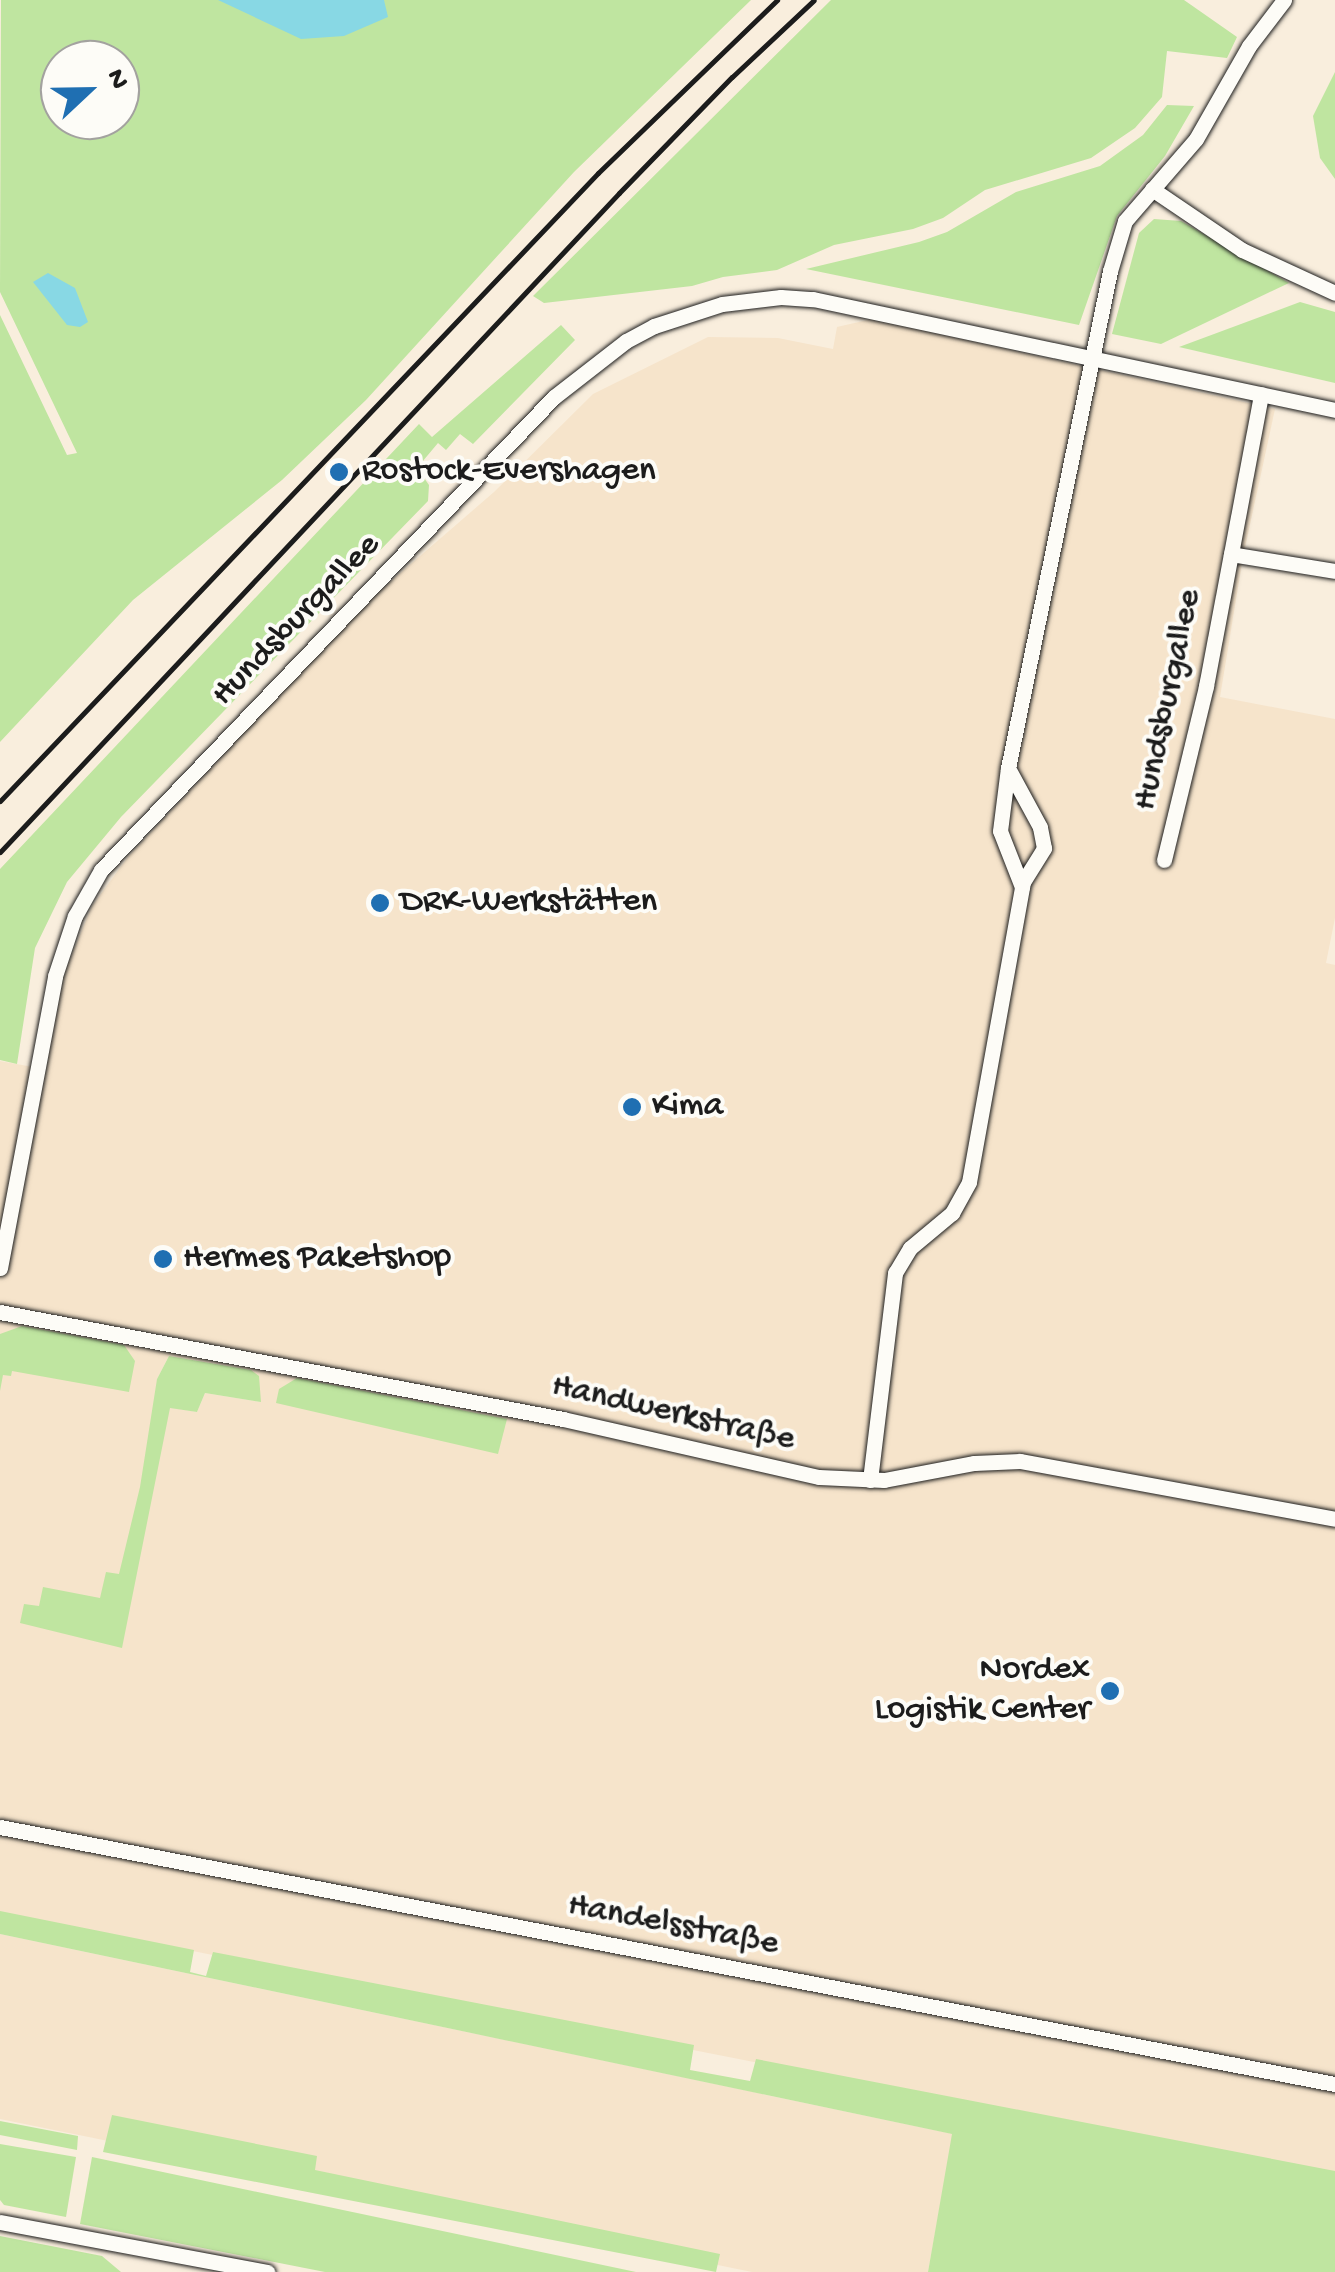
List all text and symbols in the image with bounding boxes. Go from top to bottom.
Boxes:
north arrow [40,40,140,140]
text: N [98,65,135,94]
place label: Rostock-Evershagen [362,451,656,493]
marker: Rostock-Evershagen [326,459,352,485]
street label: Hundsburgallee [204,526,390,716]
street label: Hundsburgallee [1125,586,1213,814]
place label: DRK-Werkstätten [400,882,657,924]
marker: DRK-Werkstätten [369,892,391,914]
place label: Kima [652,1086,723,1128]
marker: Kima [621,1096,643,1118]
place label: Hermes Paketshop [183,1238,451,1280]
marker: Hermes Paketshop [152,1248,174,1270]
street label: Handwerkstraße [547,1366,799,1462]
place label: Nordex Logistik Center [874,1650,1090,1732]
marker: Nordex Logistik Center [1099,1680,1121,1702]
street label: Handelsstraße [564,1885,782,1967]

